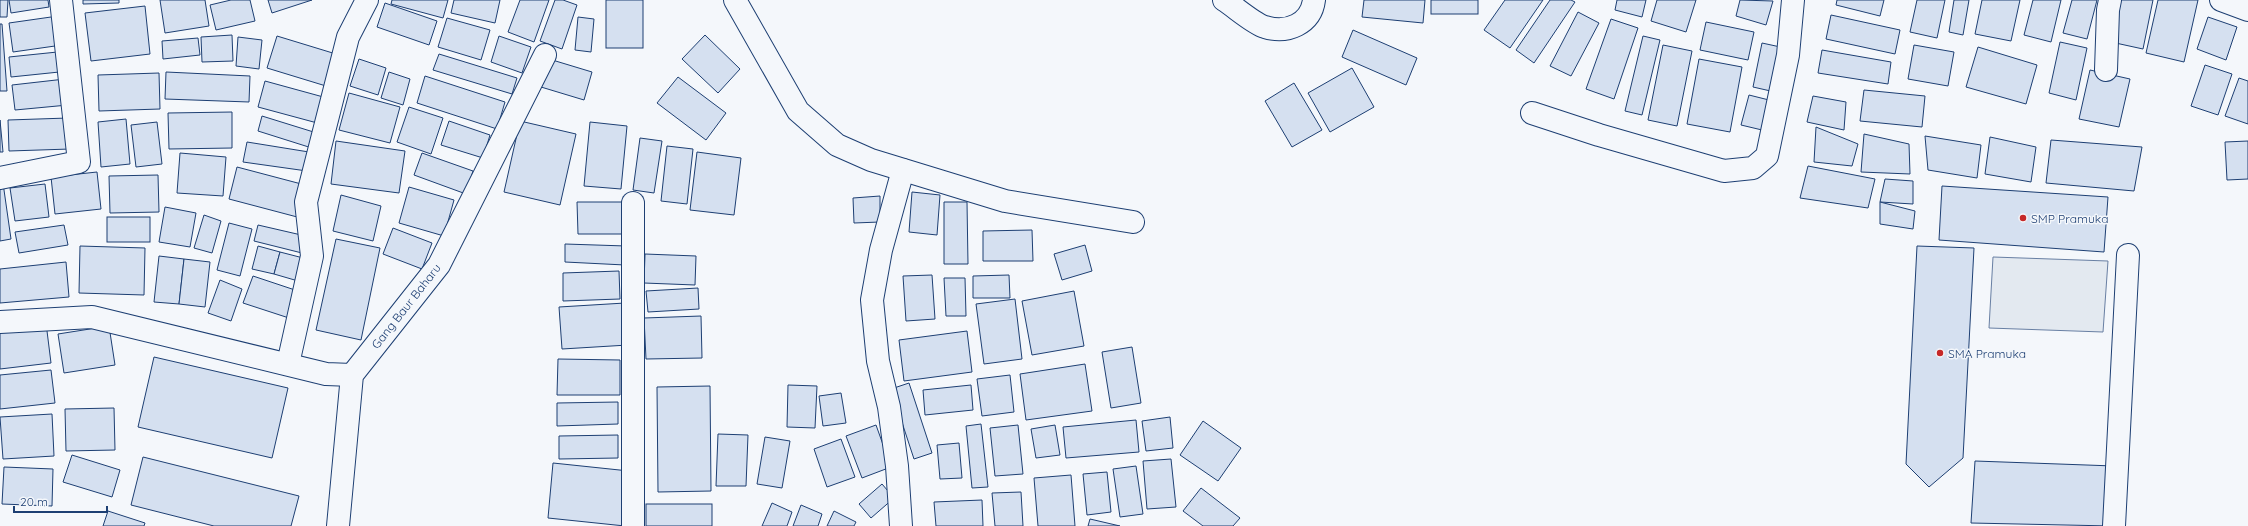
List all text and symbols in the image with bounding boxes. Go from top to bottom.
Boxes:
place label: SMP Pramuka [2031,211,2108,226]
marker: SMP Pramuka [2018,213,2028,223]
street label: Gang Baur Baharu [368,260,444,352]
place label: SMA Pramuka [1948,346,2026,361]
marker: SMA Pramuka [1935,348,1945,358]
scale bar [14,488,107,514]
text: 20 m [20,494,48,509]

